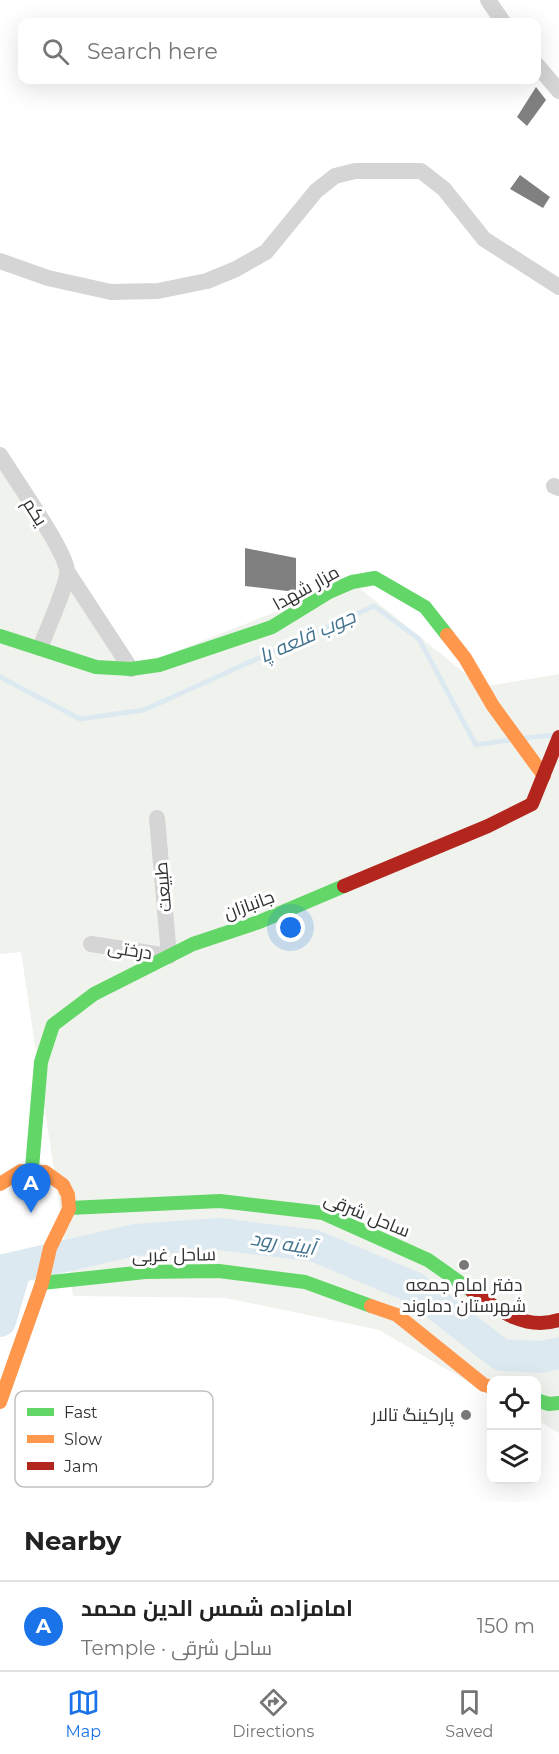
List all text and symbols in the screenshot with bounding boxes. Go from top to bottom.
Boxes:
search box [18,18,541,84]
icon: search [39,35,72,68]
text: Search here [87,38,218,65]
street label: یکم [17,494,52,531]
street label: مزار شهدا [269,561,343,615]
water label: جوب قلعه پا [255,604,360,670]
street label: طبیعت [150,861,176,913]
street label: جانبازان [221,886,277,924]
your location [276,913,305,942]
street label: درختی [106,936,154,964]
pin: A [12,1164,51,1213]
street label: ساحل شرقی [321,1188,413,1242]
water label: آیینه رود [249,1226,322,1261]
street label: ساحل غربی [132,1243,216,1267]
marker: دفتر امام جمعه شهرستان دماوند [457,1258,471,1272]
place label: دفتر امام جمعه شهرستان دماوند [402,1274,526,1317]
map controls [487,1376,541,1484]
button: locate [487,1376,541,1430]
legend [15,1391,213,1487]
text: Fast [64,1403,98,1422]
place label: پارکینگ تالار [370,1404,454,1427]
marker: پارکینگ تالار [459,1408,473,1422]
text: Slow [64,1430,102,1449]
button: layers [487,1430,541,1484]
text: Jam [63,1457,98,1476]
text: Nearby [24,1525,121,1557]
text: امامزاده شمس الدین محمد [81,1595,353,1622]
text: A [36,1614,51,1638]
text: 150 m [477,1614,535,1638]
text: Temple · ساحل شرقی [81,1636,272,1660]
tab: Map [66,1686,101,1741]
tab: Directions [232,1686,314,1741]
tab: Saved [445,1686,493,1741]

